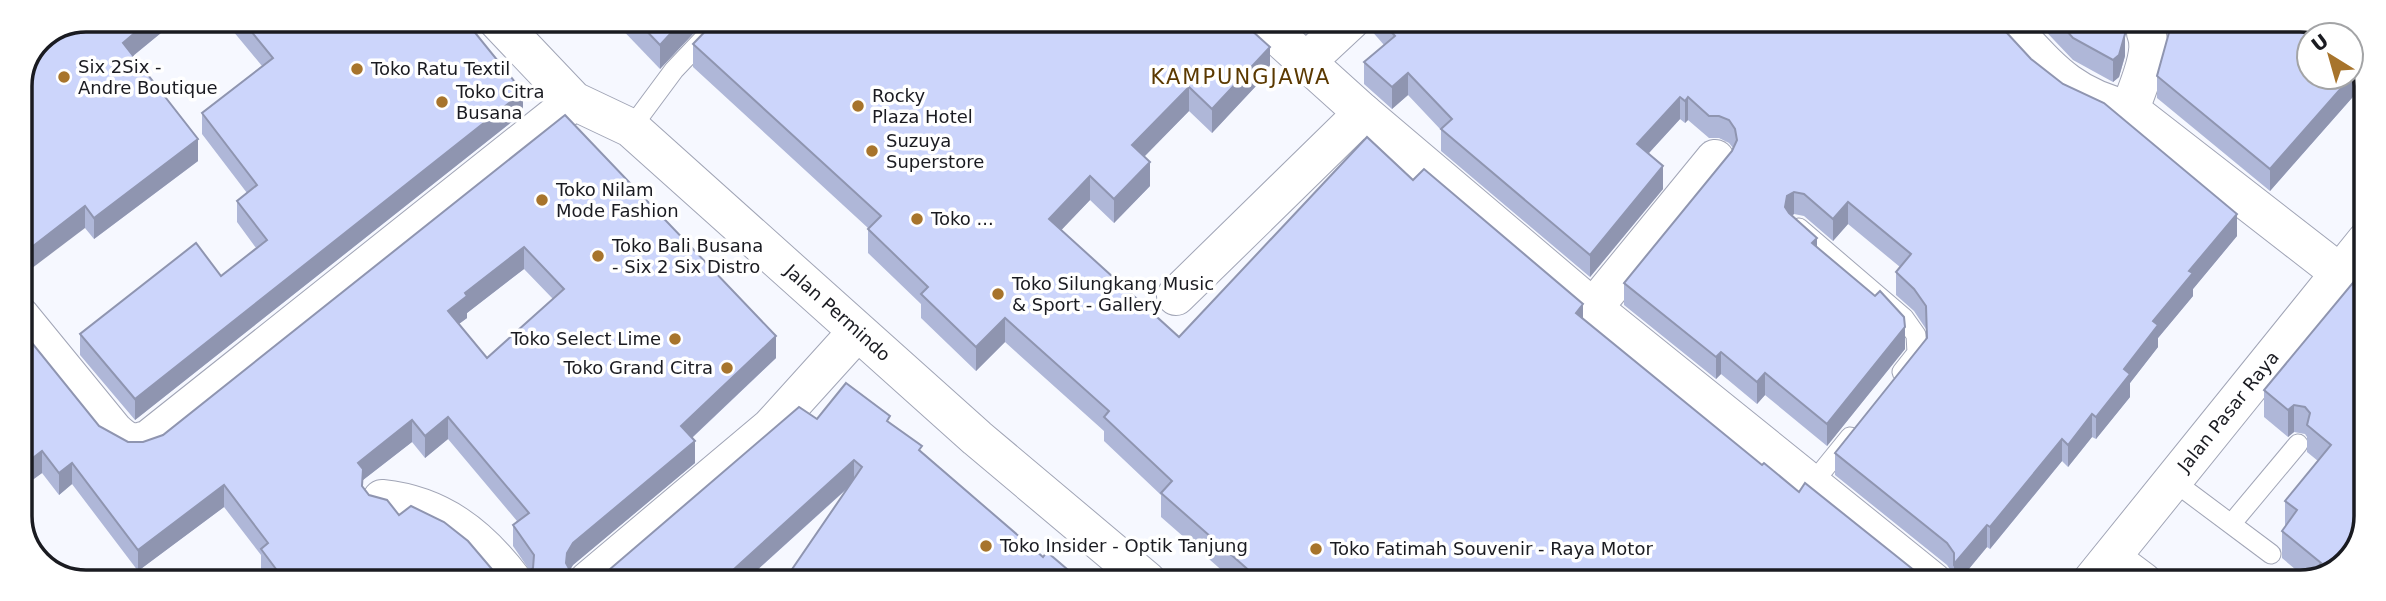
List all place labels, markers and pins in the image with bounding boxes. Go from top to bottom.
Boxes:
place label: Six 2Six - Andre Boutique [78,56,218,98]
place label: Toko Ratu Textil [370,58,510,79]
marker: Toko Ratu Textil [349,61,365,77]
marker: Six 2Six - Andre Boutique [56,69,72,85]
place label: Toko Citra Busana [455,81,545,123]
place label: Rocky Plaza Hotel [872,85,973,127]
marker: Toko Citra Busana [434,94,450,110]
marker: Rocky Plaza Hotel [850,98,866,114]
place label: Suzuya Superstore [886,130,984,172]
marker: Suzuya Superstore [864,143,880,159]
place label: Toko Nilam Mode Fashion [555,179,679,221]
marker: Toko Nilam Mode Fashion [534,192,550,208]
place label: Toko ... [930,208,994,229]
marker: Toko ... [909,211,925,227]
place label: Toko Bali Busana - Six 2 Six Distro [611,235,763,277]
marker: Toko Bali Busana - Six 2 Six Distro [590,248,606,264]
place label: Toko Silungkang Music & Sport - Gallery [1011,273,1214,315]
marker: Toko Silungkang Music & Sport - Gallery [990,286,1006,302]
place label: Toko Select Lime [510,328,661,349]
marker: Toko Select Lime [667,331,683,347]
place label: Toko Grand Citra [563,357,713,378]
marker: Toko Grand Citra [719,360,735,376]
place label: Toko Insider - Optik Tanjung [999,535,1248,556]
marker: Toko Insider - Optik Tanjung [978,538,994,554]
place label: Toko Fatimah Souvenir - Raya Motor [1329,538,1653,559]
marker: Toko Fatimah Souvenir - Raya Motor [1308,541,1324,557]

